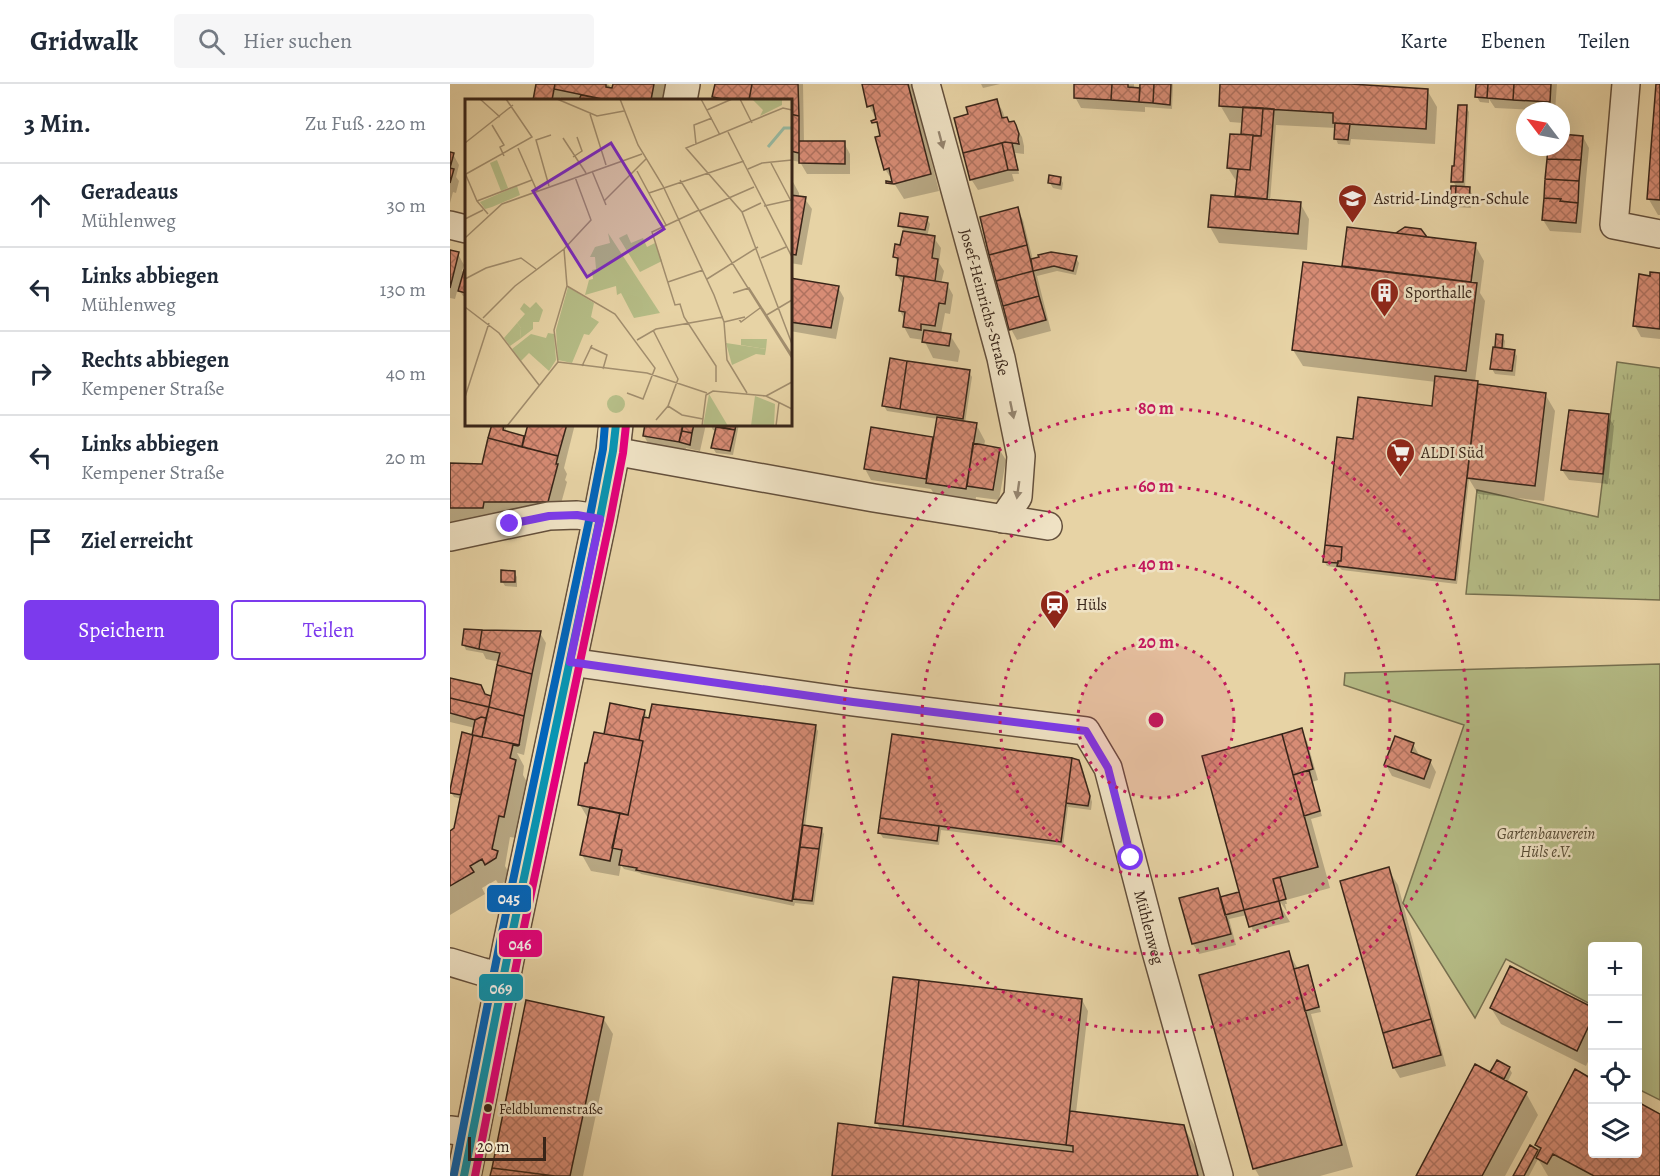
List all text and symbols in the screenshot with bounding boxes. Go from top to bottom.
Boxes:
search box [174,14,594,68]
text: Gridwalk [30,22,138,60]
icon: search [195,25,228,58]
text: Hier suchen [243,26,352,56]
text: Karte [1400,27,1448,55]
text: Ebenen [1481,27,1545,55]
text: Teilen [1578,27,1630,55]
inset map [465,99,792,426]
north arrow [1516,102,1570,156]
text: 3 Min. [24,106,91,141]
text: Zu Fuß · 220 m [305,110,426,137]
one-way arrow [937,131,947,150]
text: Geradeaus [81,177,178,207]
school or university icon: Astrid-Lindgren-Schule [1337,182,1369,224]
place label: Astrid-Lindgren-Schule [1373,188,1529,210]
icon: ahead [24,189,57,222]
text: 30 m [386,192,426,219]
text: Mühlenweg [81,207,176,234]
street label: Josef-Heinrichs-Straße [954,226,1014,378]
text: Links abbiegen [81,261,219,291]
icon: left [24,273,57,306]
text: 130 m [380,276,426,303]
building icon: Sporthalle [1368,276,1400,318]
place label: Sporthalle [1405,282,1472,304]
text: Mühlenweg [81,291,176,318]
text: Rechts abbiegen [81,345,229,375]
icon: right [24,357,57,390]
text: 40 m [386,360,426,387]
text: Kempener Straße [81,375,224,402]
text: 80 m [1138,396,1174,420]
one-way arrow [1008,401,1017,420]
text: Links abbiegen [81,429,219,459]
supermarket icon: ALDI Süd [1384,436,1416,478]
icon: left [24,441,57,474]
place label: ALDI Süd [1420,442,1484,464]
text: 20 m [385,444,426,471]
text: Kempener Straße [81,459,224,486]
text: 60 m [1138,474,1174,498]
one-way arrow [1014,480,1023,499]
route end [496,510,522,536]
icon: arrive [24,525,57,558]
text: Ziel erreicht [81,526,193,556]
text: 40 m [1138,552,1174,576]
station icon: Hüls [1039,588,1071,630]
place label: Hüls [1076,594,1107,616]
button: Speichern [24,600,219,660]
button: Teilen [231,600,426,660]
text: 20 m [1138,630,1174,654]
centre of rings [1146,710,1166,730]
park label: Gartenbauverein Hüls e.V. [1497,823,1595,863]
route start [1117,844,1143,870]
line badge: 045 [486,884,532,913]
text: 045 [498,888,520,910]
street label: Mühlenweg [1128,888,1169,967]
line badge: 046 [498,929,543,958]
text: 046 [508,934,532,956]
map controls [1588,942,1642,1158]
button: + [1588,942,1642,996]
line badge: 069 [478,973,524,1002]
text: 069 [490,978,512,1000]
button: − [1588,996,1642,1050]
button: locate [1588,1050,1642,1104]
place label: Feldblumenstraße [499,1100,603,1119]
marker: Feldblumenstraße [482,1102,494,1114]
button: layers [1588,1104,1642,1158]
scale bar [468,1134,546,1162]
text: 20 m [477,1136,510,1158]

